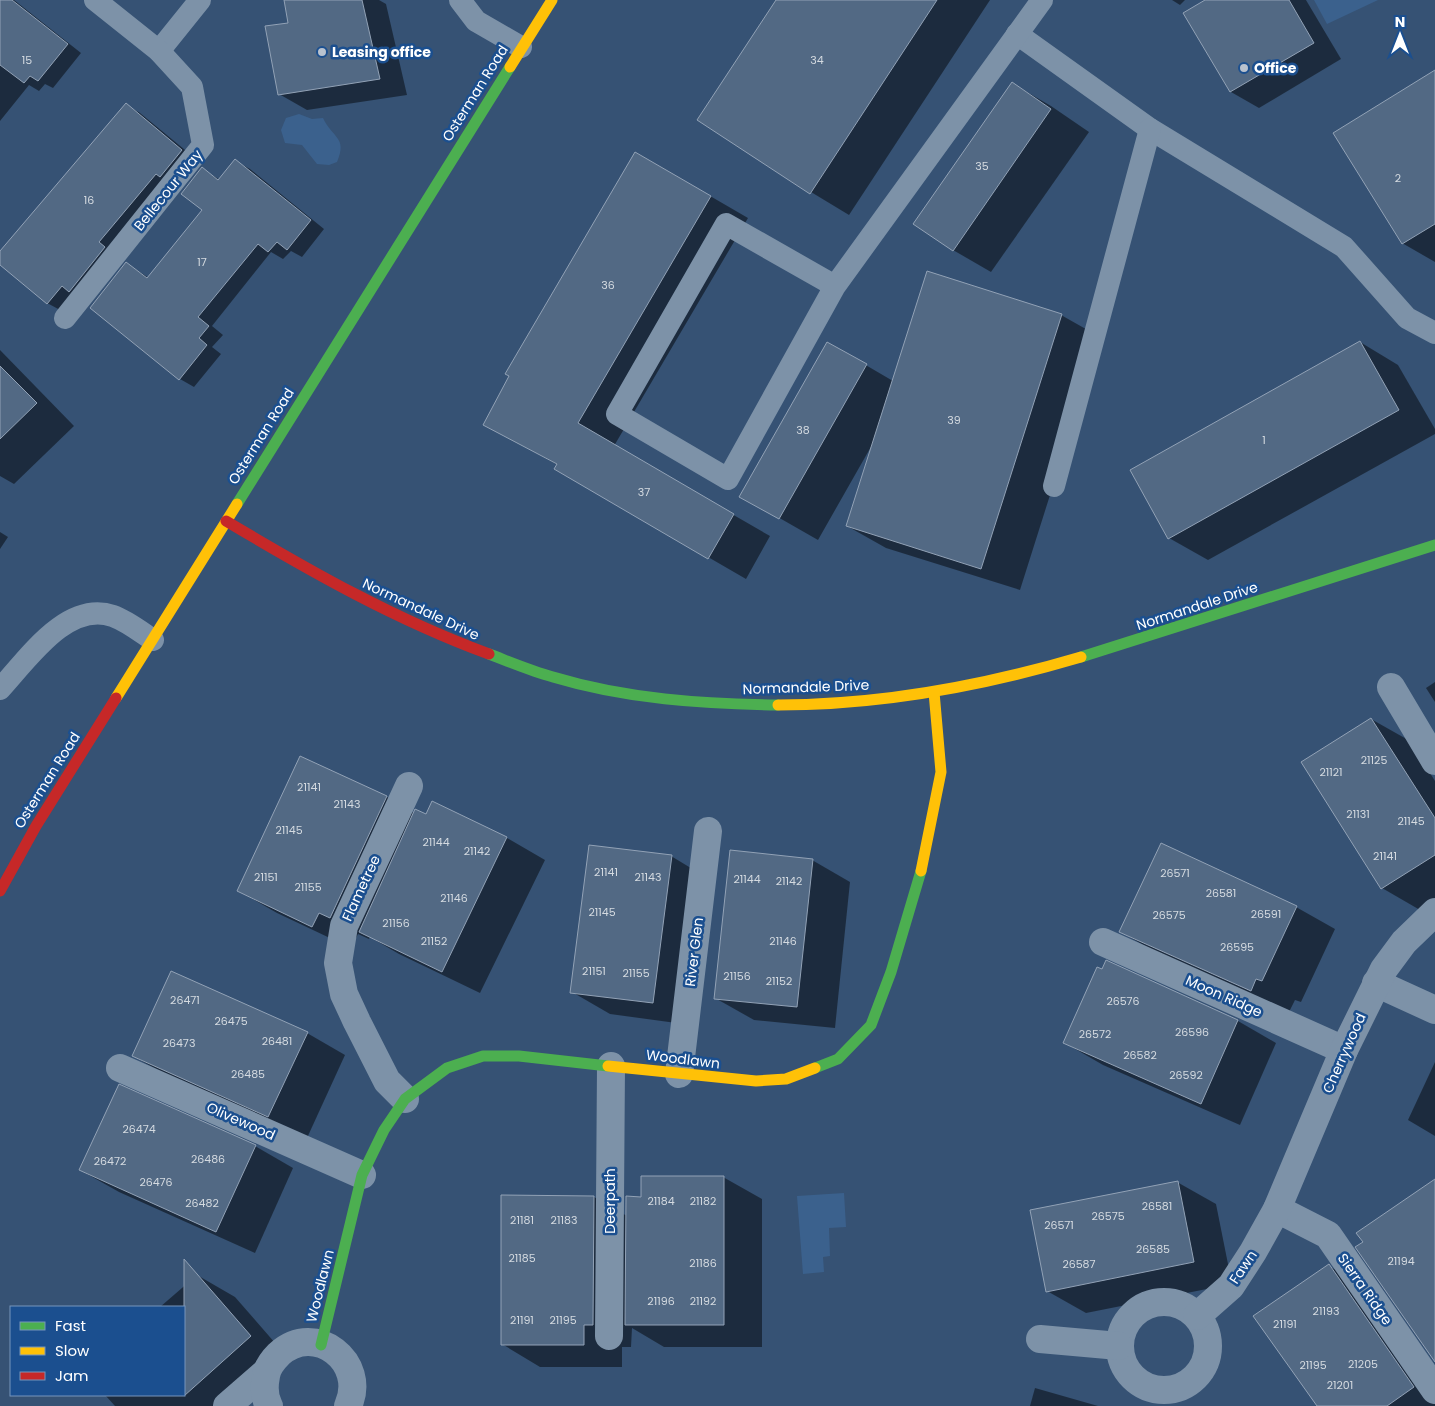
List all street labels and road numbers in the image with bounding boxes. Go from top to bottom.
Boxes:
street label: Osterman Road [437,41,513,145]
street label: Bellecour Way [129,145,207,235]
street label: Osterman Road [223,384,299,488]
street label: Normandale Drive [359,573,483,645]
street label: Normandale Drive [1134,577,1261,635]
street label: Normandale Drive [742,675,870,699]
street label: Osterman Road [9,728,85,832]
street label: Flametree [337,851,385,924]
street label: River Glen [680,916,708,988]
street label: Moon Ridge [1182,970,1266,1022]
street label: Cherrywood [1317,1010,1371,1096]
street label: Woodlawn [645,1045,721,1073]
street label: Olivewood [203,1097,279,1145]
street label: Deerpath [600,1168,620,1234]
street label: Fawn [1224,1246,1262,1288]
street label: Woodlawn [301,1247,339,1325]
street label: Sierra Ridge [1333,1249,1397,1329]

